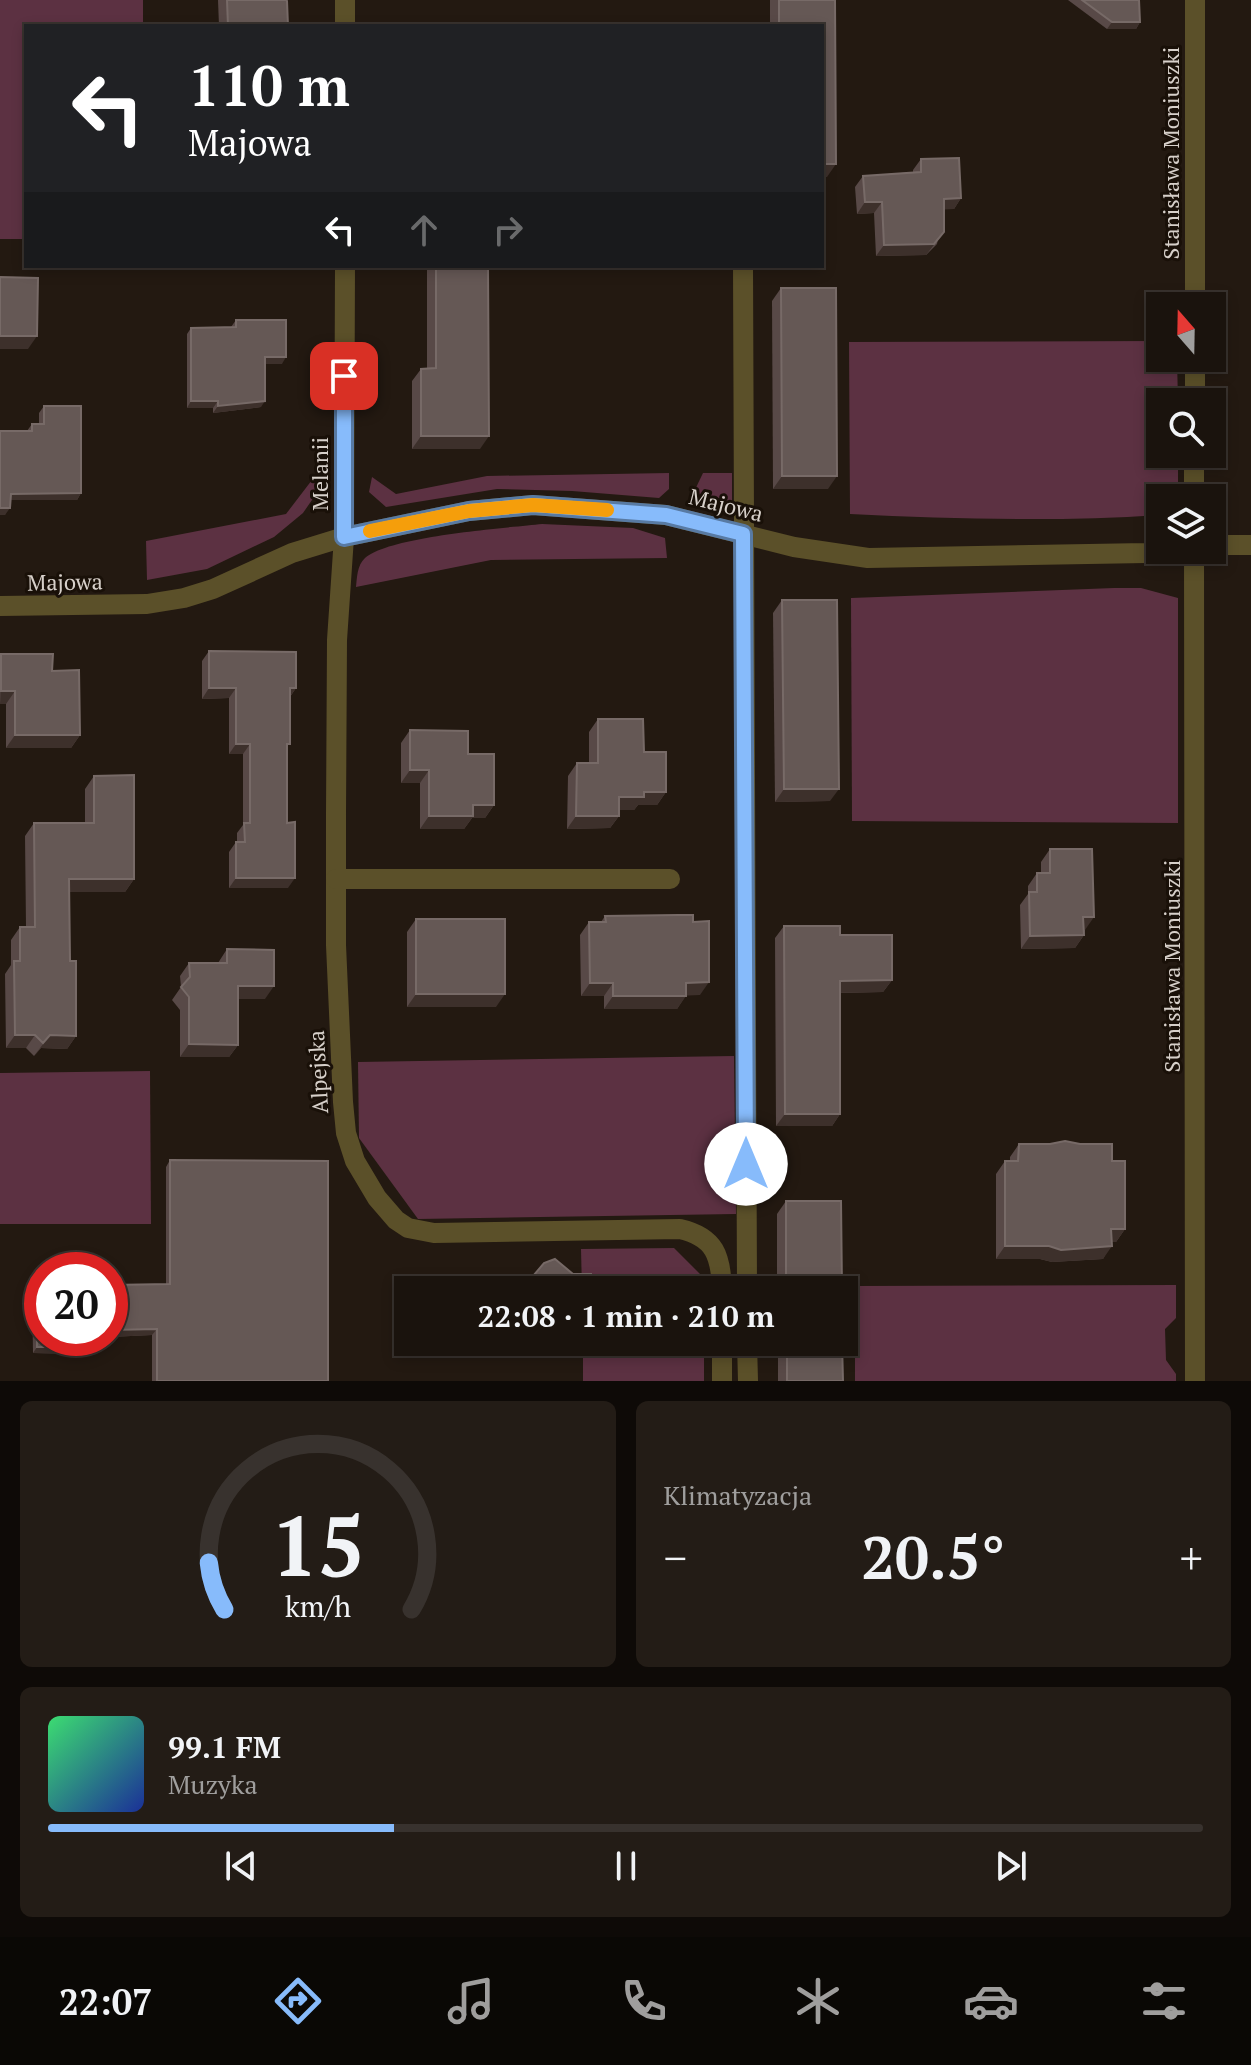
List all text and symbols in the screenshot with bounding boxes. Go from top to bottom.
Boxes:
street label: Stanisława Moniuszki [1156,47,1185,259]
text: 110 m [188,48,350,122]
icon: left [56,56,160,160]
text: Majowa [188,119,312,166]
icon: left [318,208,362,252]
icon: ahead [402,208,446,252]
icon: right [486,208,530,252]
north arrow [1146,292,1226,372]
map controls [1146,292,1226,564]
pin [310,342,378,410]
icon: arrive [322,354,366,398]
button: search [1146,388,1226,468]
street label: Melanii [305,437,334,511]
street label: Majowa [686,481,766,528]
button: layers [1146,484,1226,564]
street label: Majowa [27,566,103,597]
street label: Stanisława Moniuszki [1157,860,1186,1072]
street label: Alpejska [301,1030,334,1114]
position arrow [704,1122,788,1206]
speed limit sign: 20 [24,1252,128,1356]
text: 22:08 · 1 min · 210 m [478,1296,774,1336]
text: Klimatyzacja [664,1478,812,1512]
text: 15 [271,1490,365,1600]
text: 20.5° [861,1517,1005,1596]
text: − [664,1528,687,1587]
text: + [1180,1528,1203,1587]
text: km/h [285,1587,351,1625]
text: 99.1 FM [168,1727,281,1767]
text: Muzyka [168,1767,258,1801]
icon: previous [219,1844,263,1888]
icon: pause [604,1844,648,1888]
icon: next [989,1844,1033,1888]
icon: directions [270,1973,326,2029]
icon: music [443,1973,499,2029]
icon: phone [616,1973,672,2029]
icon: climate [790,1973,846,2029]
icon: car [963,1973,1019,2029]
icon: filters [1136,1973,1192,2029]
text: 22:07 [59,1978,152,2025]

